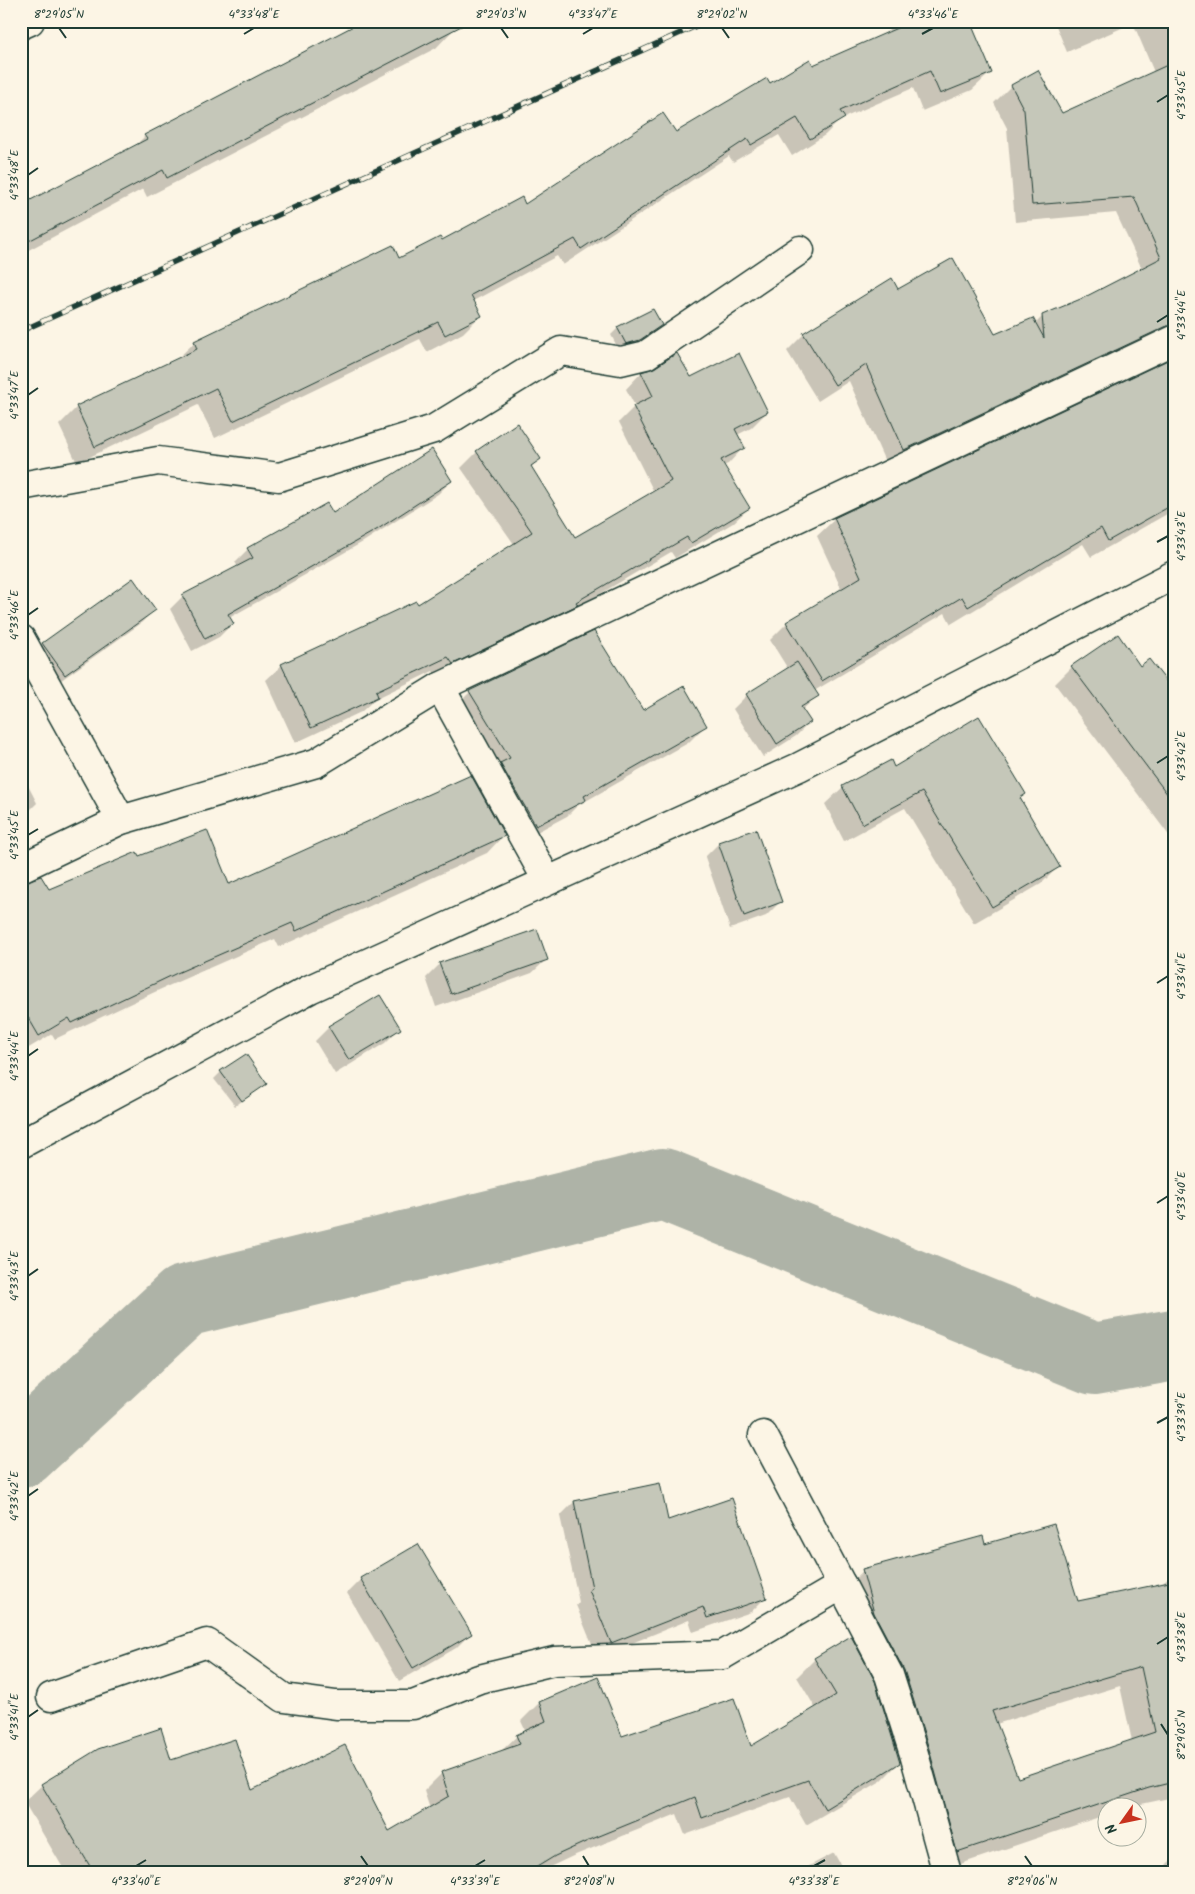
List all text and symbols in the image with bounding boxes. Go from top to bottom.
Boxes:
text: 8°29'05"N [34,5,84,24]
text: 4°33'48"E [229,5,280,24]
text: 8°29'03"N [476,5,526,24]
text: 4°33'47"E [568,5,619,24]
text: 8°29'02"N [697,5,747,24]
text: 4°33'46"E [908,5,959,24]
text: 4°33'45"E [1172,69,1191,120]
text: 4°33'48"E [5,149,24,200]
text: 4°33'44"E [1172,289,1191,340]
text: 4°33'47"E [5,369,24,420]
text: 4°33'43"E [1172,510,1191,561]
text: 4°33'46"E [5,589,24,640]
text: 4°33'42"E [1172,730,1191,781]
text: 4°33'45"E [5,809,24,860]
text: 4°33'41"E [1172,951,1191,1000]
text: 4°33'44"E [5,1030,24,1081]
text: 4°33'40"E [1172,1170,1191,1221]
text: 4°33'43"E [5,1250,24,1301]
text: 4°33'39"E [1172,1391,1191,1442]
text: 4°33'42"E [5,1470,24,1521]
text: 4°33'38"E [1172,1610,1191,1663]
text: 4°33'41"E [5,1692,24,1741]
text: 8°29'05"N [1172,1710,1191,1760]
north arrow [1098,1796,1148,1846]
text: N [1100,1819,1124,1838]
text: 4°33'40"E [111,1872,162,1891]
text: 8°29'09"N [343,1872,393,1891]
text: 4°33'39"E [450,1872,501,1891]
text: 8°29'08"N [563,1872,615,1891]
text: 4°33'38"E [788,1872,841,1891]
text: 8°29'06"N [1007,1872,1057,1891]

